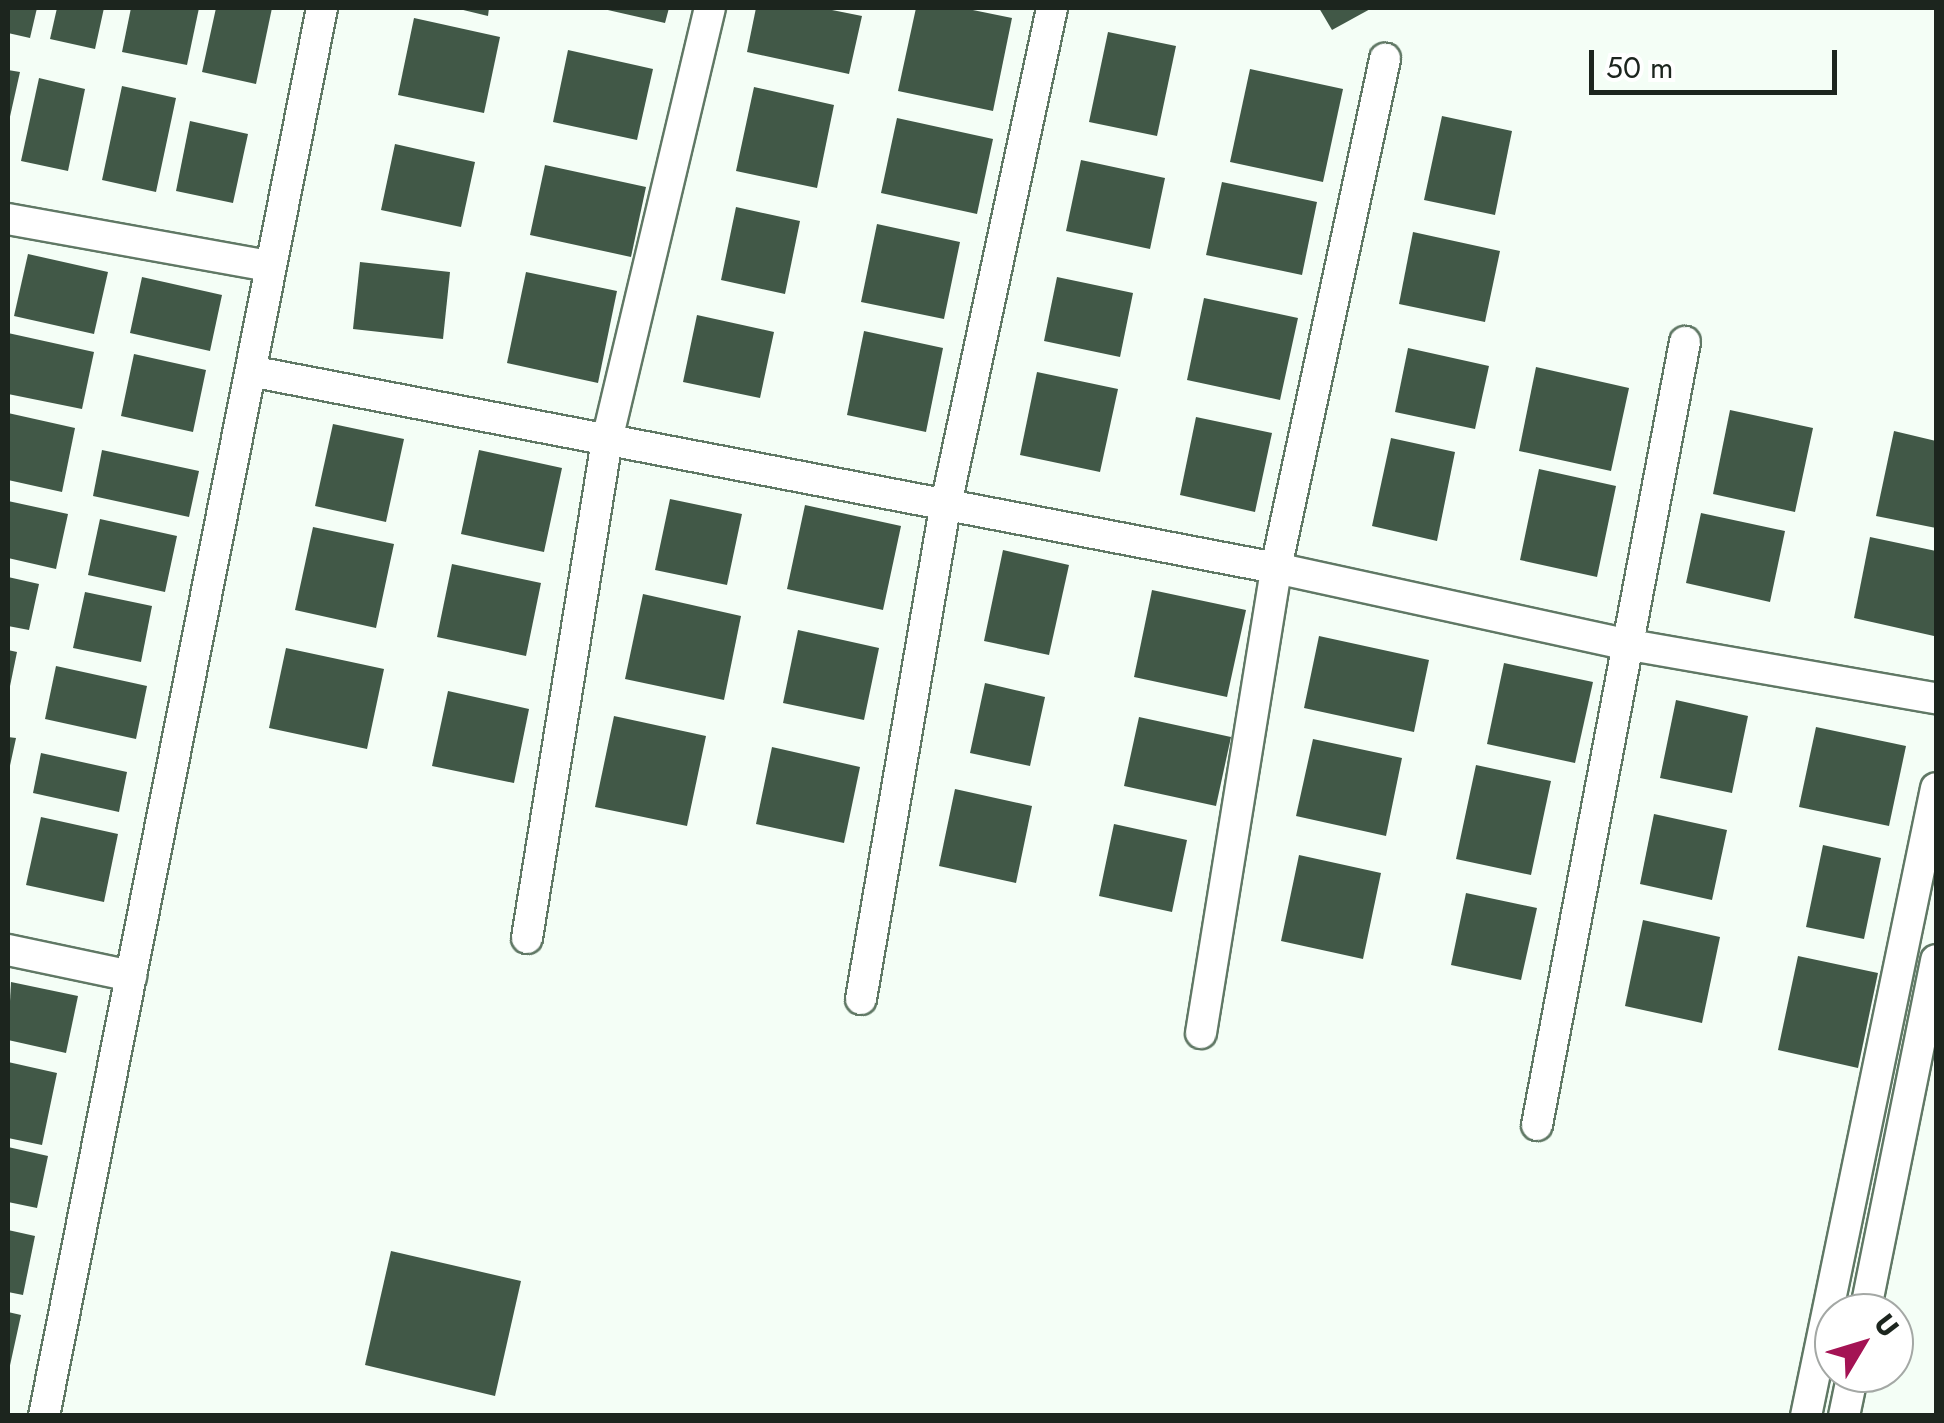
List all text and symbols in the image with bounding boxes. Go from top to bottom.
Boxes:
scale bar [1594,30,1842,92]
text: 50 m [1606,46,1673,89]
north arrow [1814,1293,1914,1393]
text: U [1864,1305,1909,1346]

